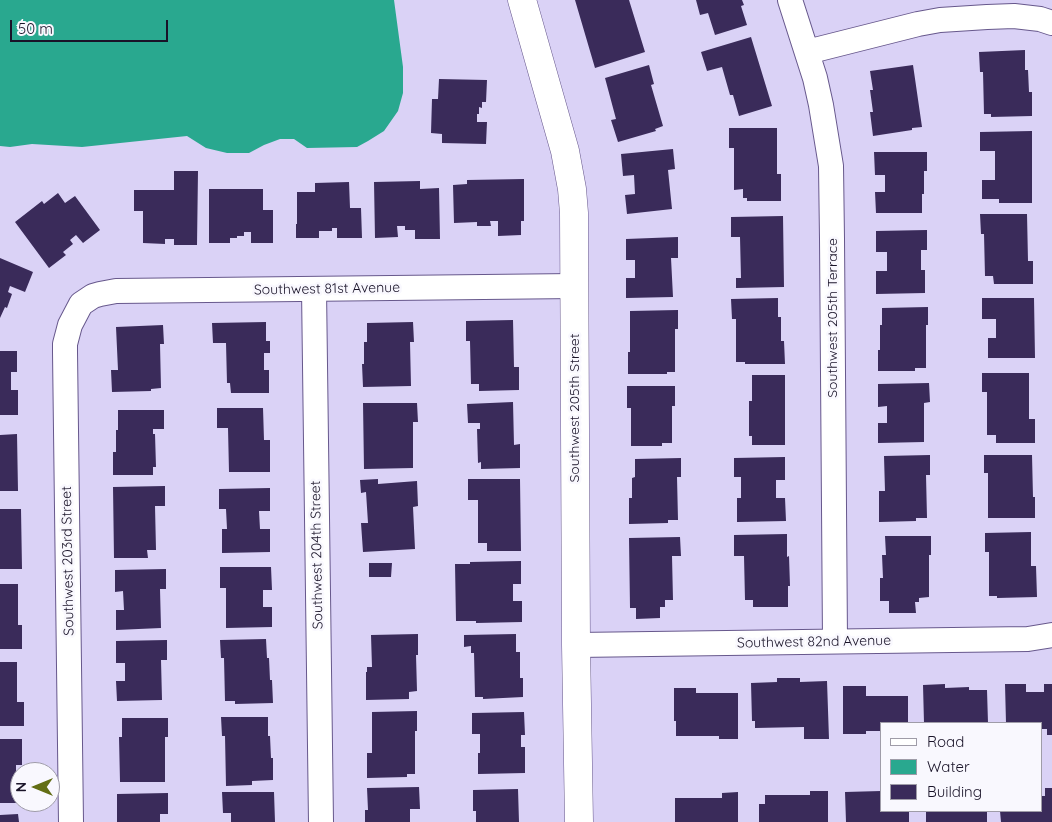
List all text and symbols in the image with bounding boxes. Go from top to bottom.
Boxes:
scale bar [12,10,170,42]
text: 50 m [18,19,53,38]
street label: Southwest 205th Terrace [825,238,841,398]
street label: Southwest 81st Avenue [254,279,400,299]
street label: Southwest 205th Street [567,333,583,483]
street label: Southwest 204th Street [307,480,327,630]
street label: Southwest 203rd Street [58,486,78,636]
street label: Southwest 82nd Avenue [737,632,891,652]
legend [880,722,1042,812]
text: Road [927,732,964,751]
text: Water [927,757,970,776]
north arrow [10,762,60,812]
text: N [12,782,30,792]
text: Building [927,782,982,801]

